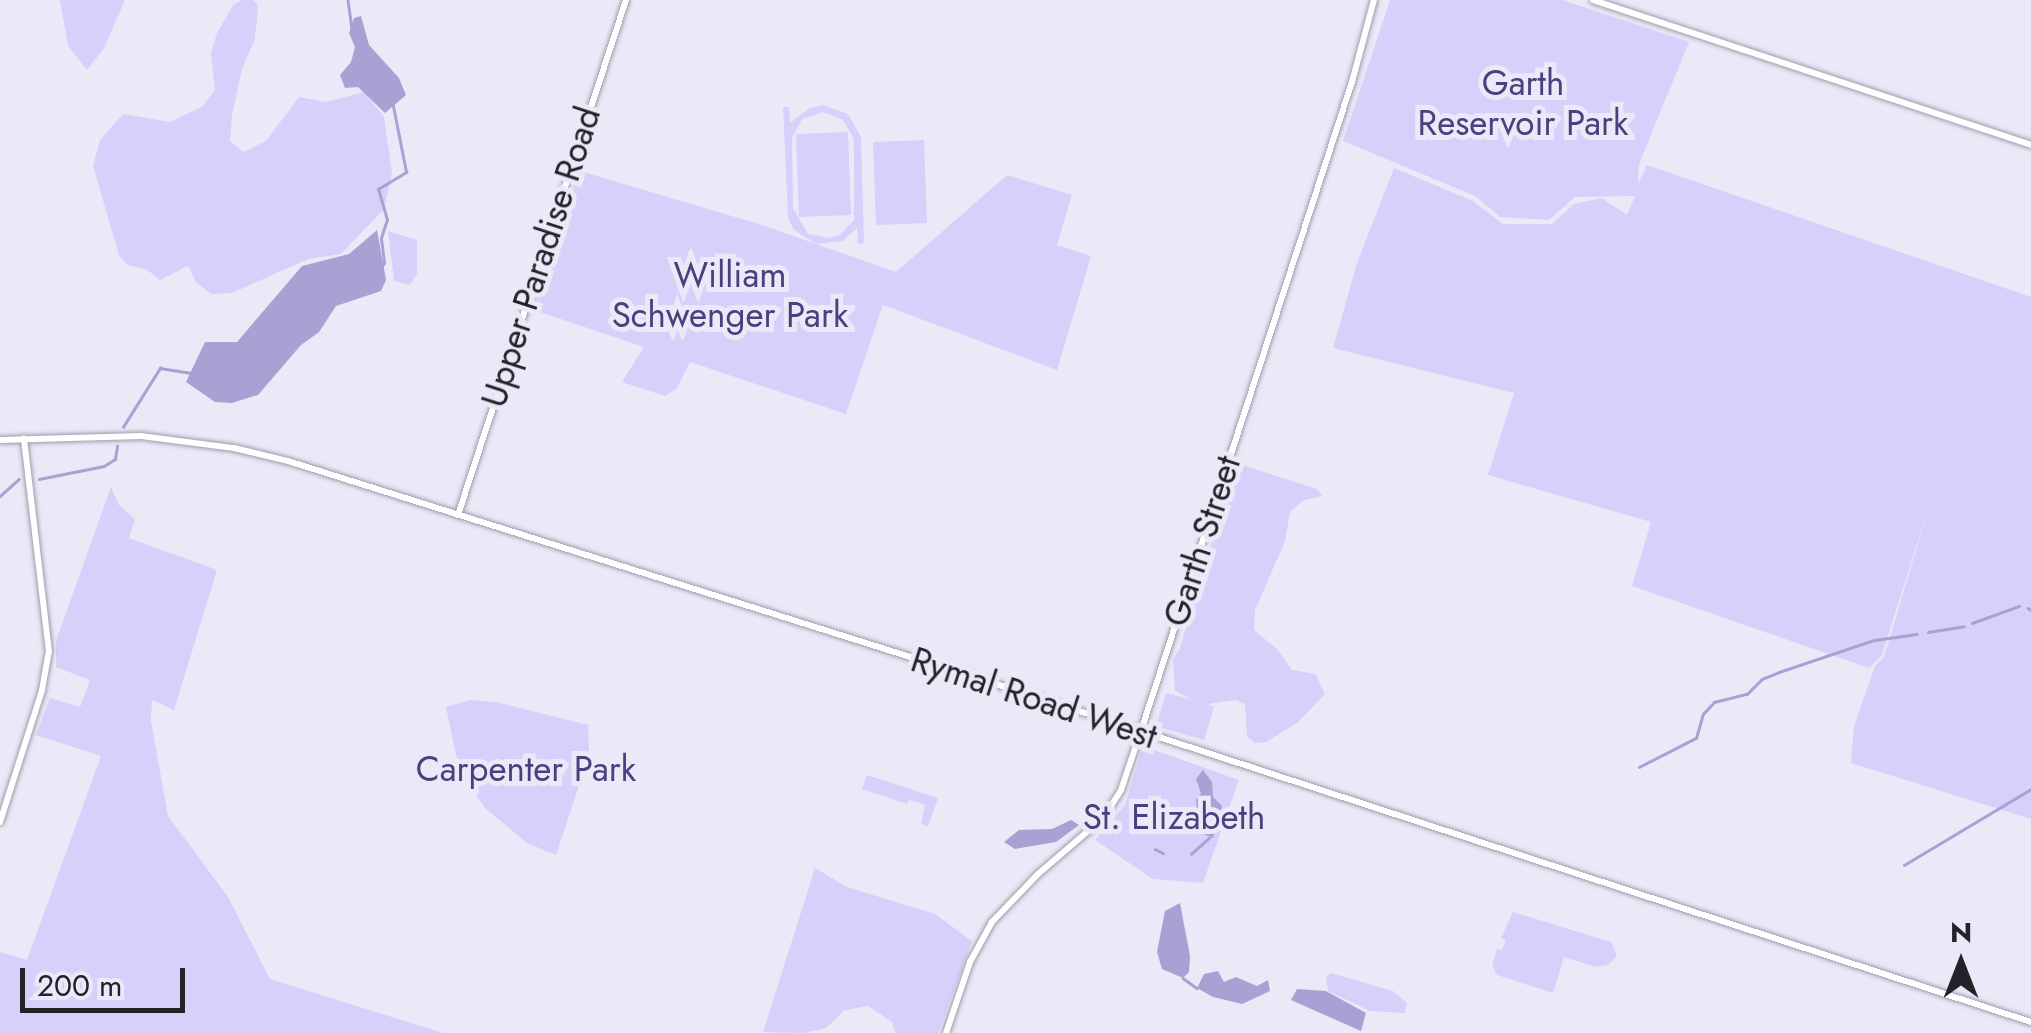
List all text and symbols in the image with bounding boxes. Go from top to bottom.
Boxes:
park label: Garth Reservoir Park [1418,62,1628,144]
street label: Upper Paradise Road [473,102,609,412]
park label: William Schwenger Park [612,254,848,336]
street label: Garth Street [1155,450,1249,632]
street label: Rymal Road West [906,638,1162,758]
park label: Carpenter Park [416,748,636,790]
park label: St. Elizabeth [1083,796,1265,838]
text: N [1950,912,1972,953]
north arrow [1911,913,2011,1013]
scale bar [25,948,190,1010]
text: 200 m [37,964,122,1007]

